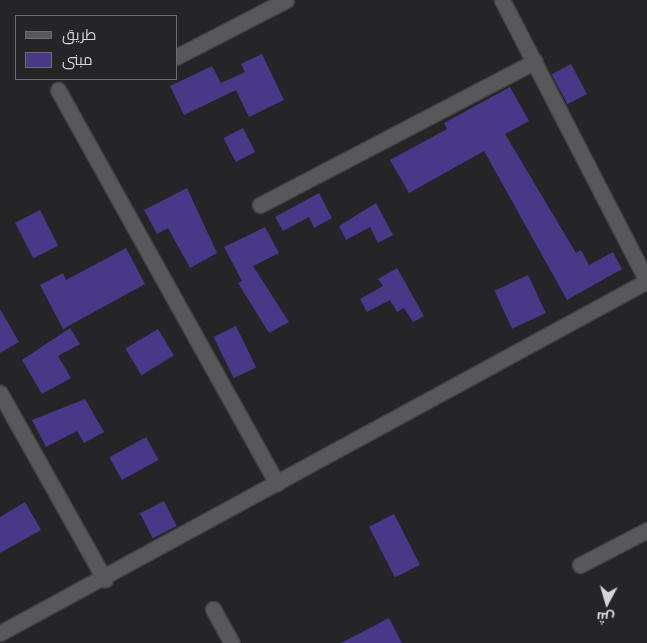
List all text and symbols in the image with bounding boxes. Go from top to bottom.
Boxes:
legend [15,15,178,80]
text: طريق [62,25,96,44]
text: مبنى [62,50,93,69]
north arrow [582,578,632,628]
text: ش [596,608,615,628]

